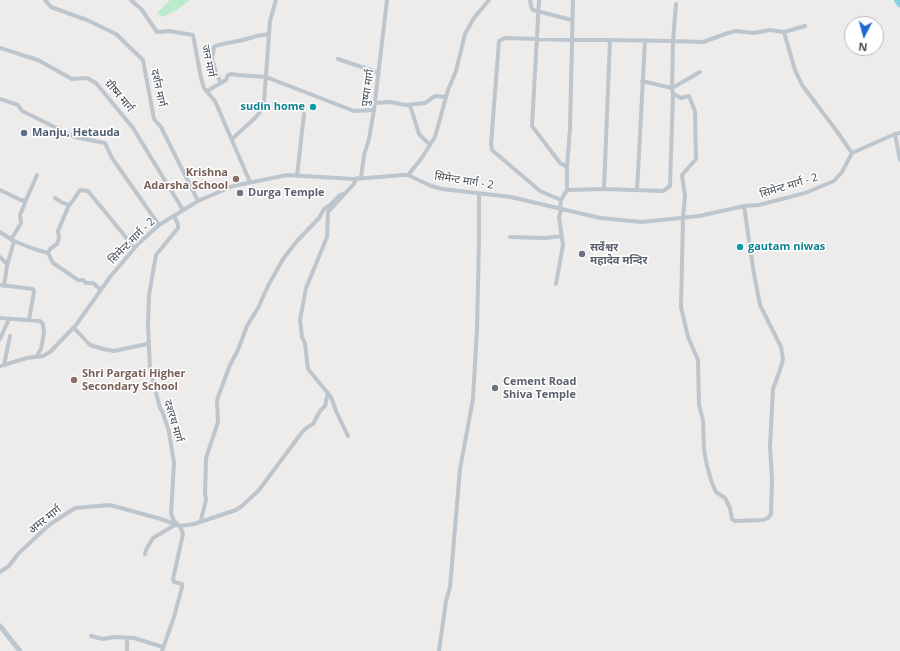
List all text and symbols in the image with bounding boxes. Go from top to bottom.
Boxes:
north arrow [844,16,884,56]
text: N [858,40,868,55]
street label: जन मार्ग [198,44,218,78]
street label: दर्शन मार्ग [148,68,168,108]
street label: पुष्पा मार्ग [359,69,377,107]
street label: ग्रीष्म मार्ग [102,77,136,115]
place label: sudin home [241,100,305,114]
marker: sudin home [308,102,318,112]
place label: Manju, Hetauda [32,126,120,140]
marker: Manju, Hetauda [19,128,29,138]
place label: Krishna Adarsha School [144,166,228,192]
street label: सिमेन्ट मार्ग - 2 [433,170,495,192]
street label: सिमेन्ट मार्ग - 2 [758,171,820,201]
marker: Krishna Adarsha School [231,174,241,184]
place label: Durga Temple [248,186,325,200]
marker: Durga Temple [235,188,245,198]
street label: सिमेन्ट मार्ग - 2 [106,215,158,267]
place label: gautam niwas [748,240,825,254]
place label: सर्वेश्वर महादेव मन्दिर [590,241,647,267]
marker: gautam niwas [735,242,745,252]
marker: सर्वेश्वर महादेव मन्दिर [577,249,587,259]
place label: Shri Pargati Higher Secondary School [82,367,186,393]
marker: Shri Pargati Higher Secondary School [69,375,79,385]
place label: Cement Road Shiva Temple [503,375,576,401]
marker: Cement Road Shiva Temple [490,383,500,393]
street label: दशरथ मार्ग [161,398,185,444]
street label: अमर मार्ग [26,503,64,537]

